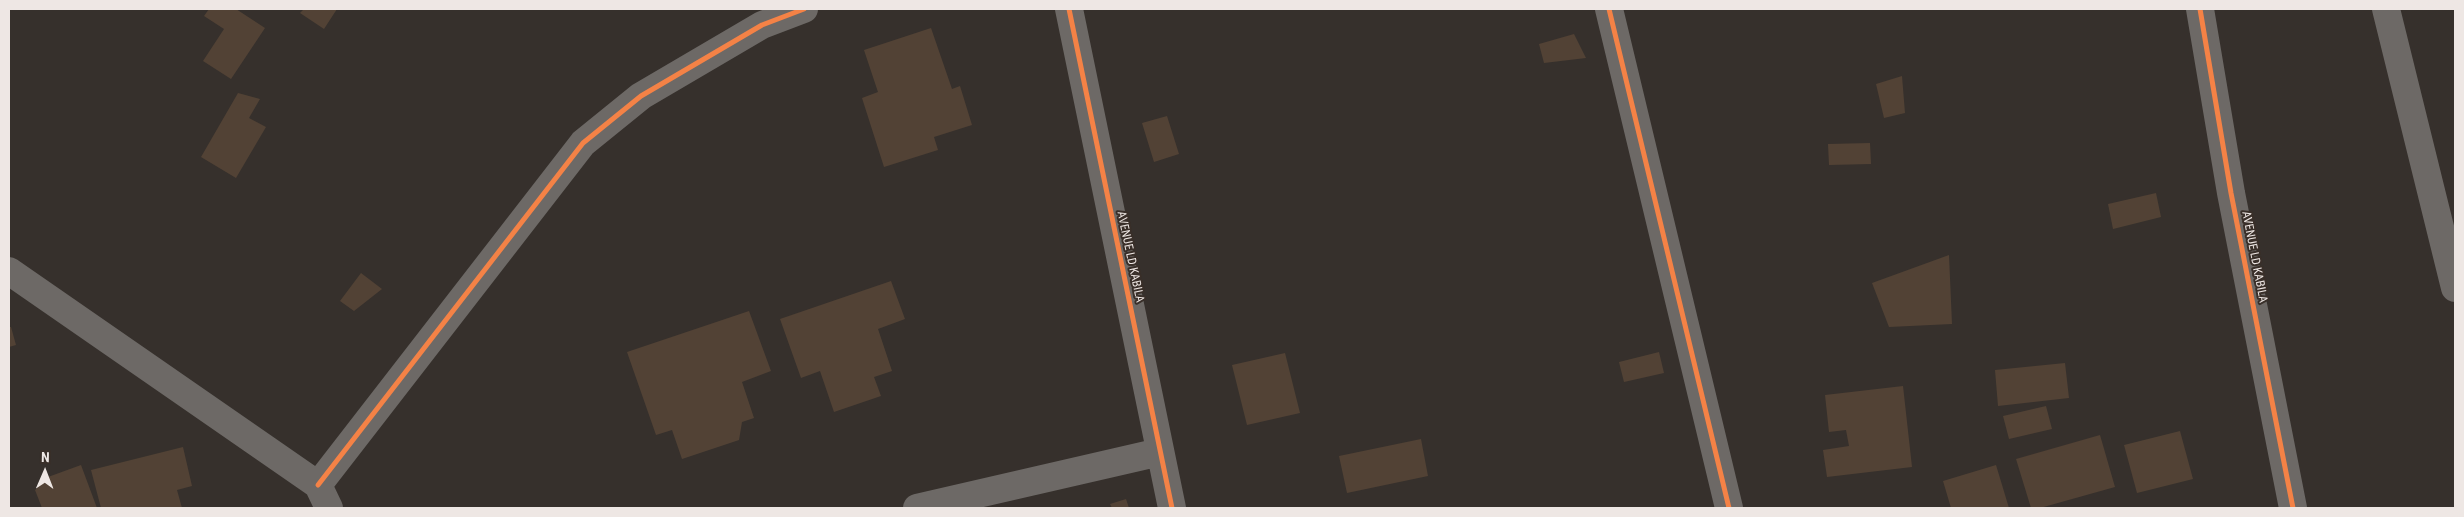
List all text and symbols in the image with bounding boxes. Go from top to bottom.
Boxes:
street label: AVENUE LD KABILA [1113,210,1147,304]
street label: AVENUE LD KABILA [2238,210,2270,304]
north arrow [20,447,70,497]
text: N [41,449,50,465]

